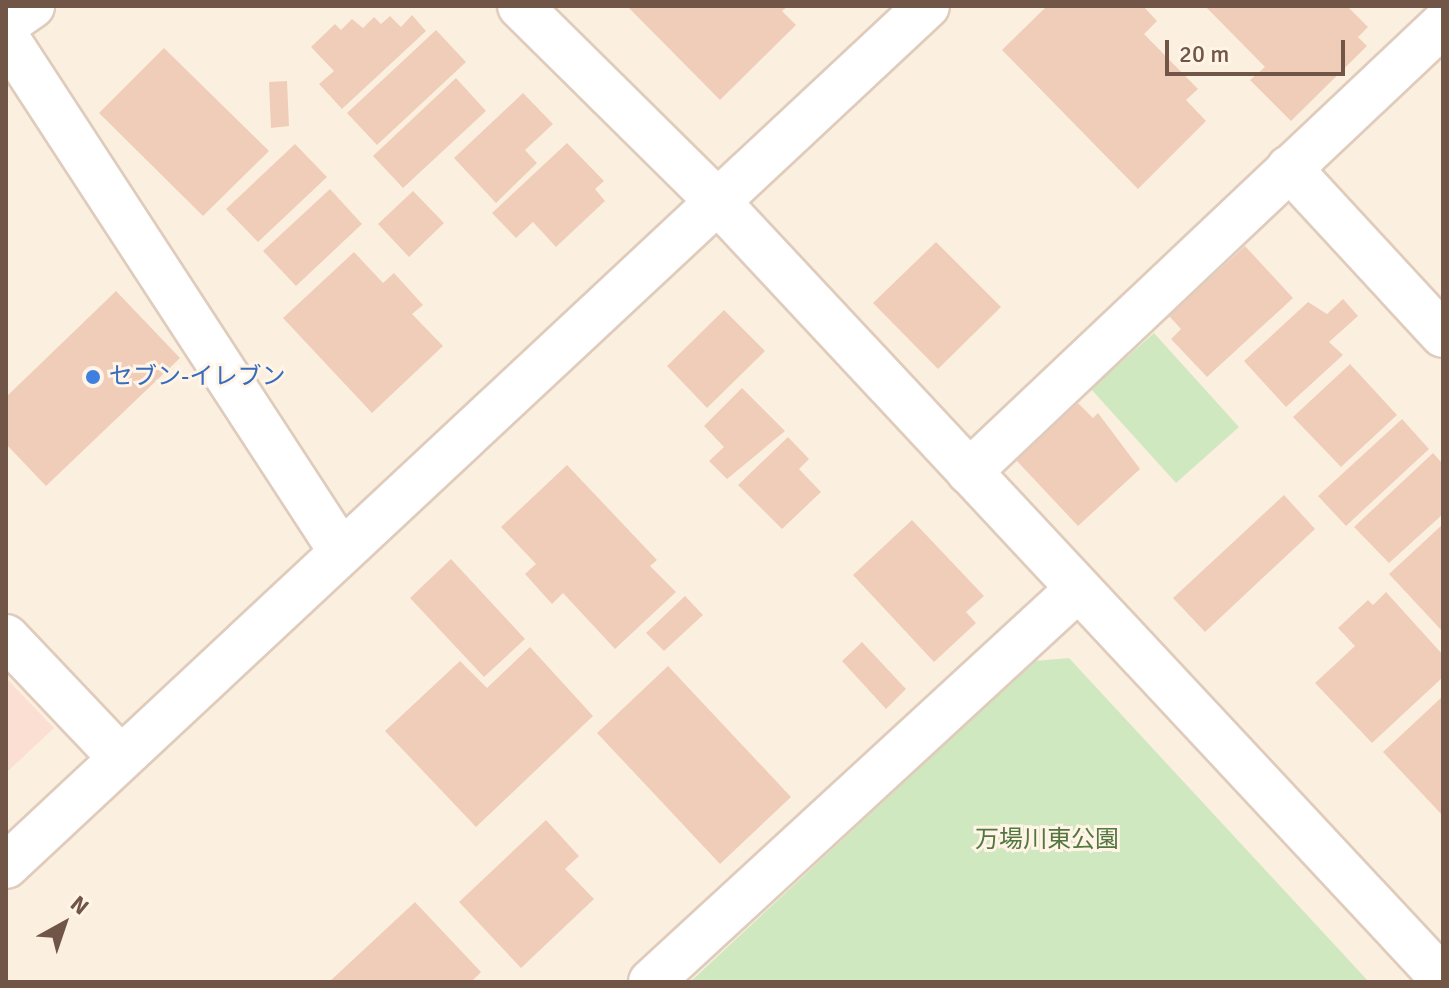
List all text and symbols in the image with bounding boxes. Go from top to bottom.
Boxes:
scale bar [1169,24,1349,74]
text: 20 m [1179,39,1229,69]
place label: セブン-イレブン [109,363,285,391]
marker: セブン-イレブン [84,368,102,386]
park label: 万場川東公園 [975,826,1119,854]
north arrow [24,884,104,964]
text: N [65,890,94,920]

